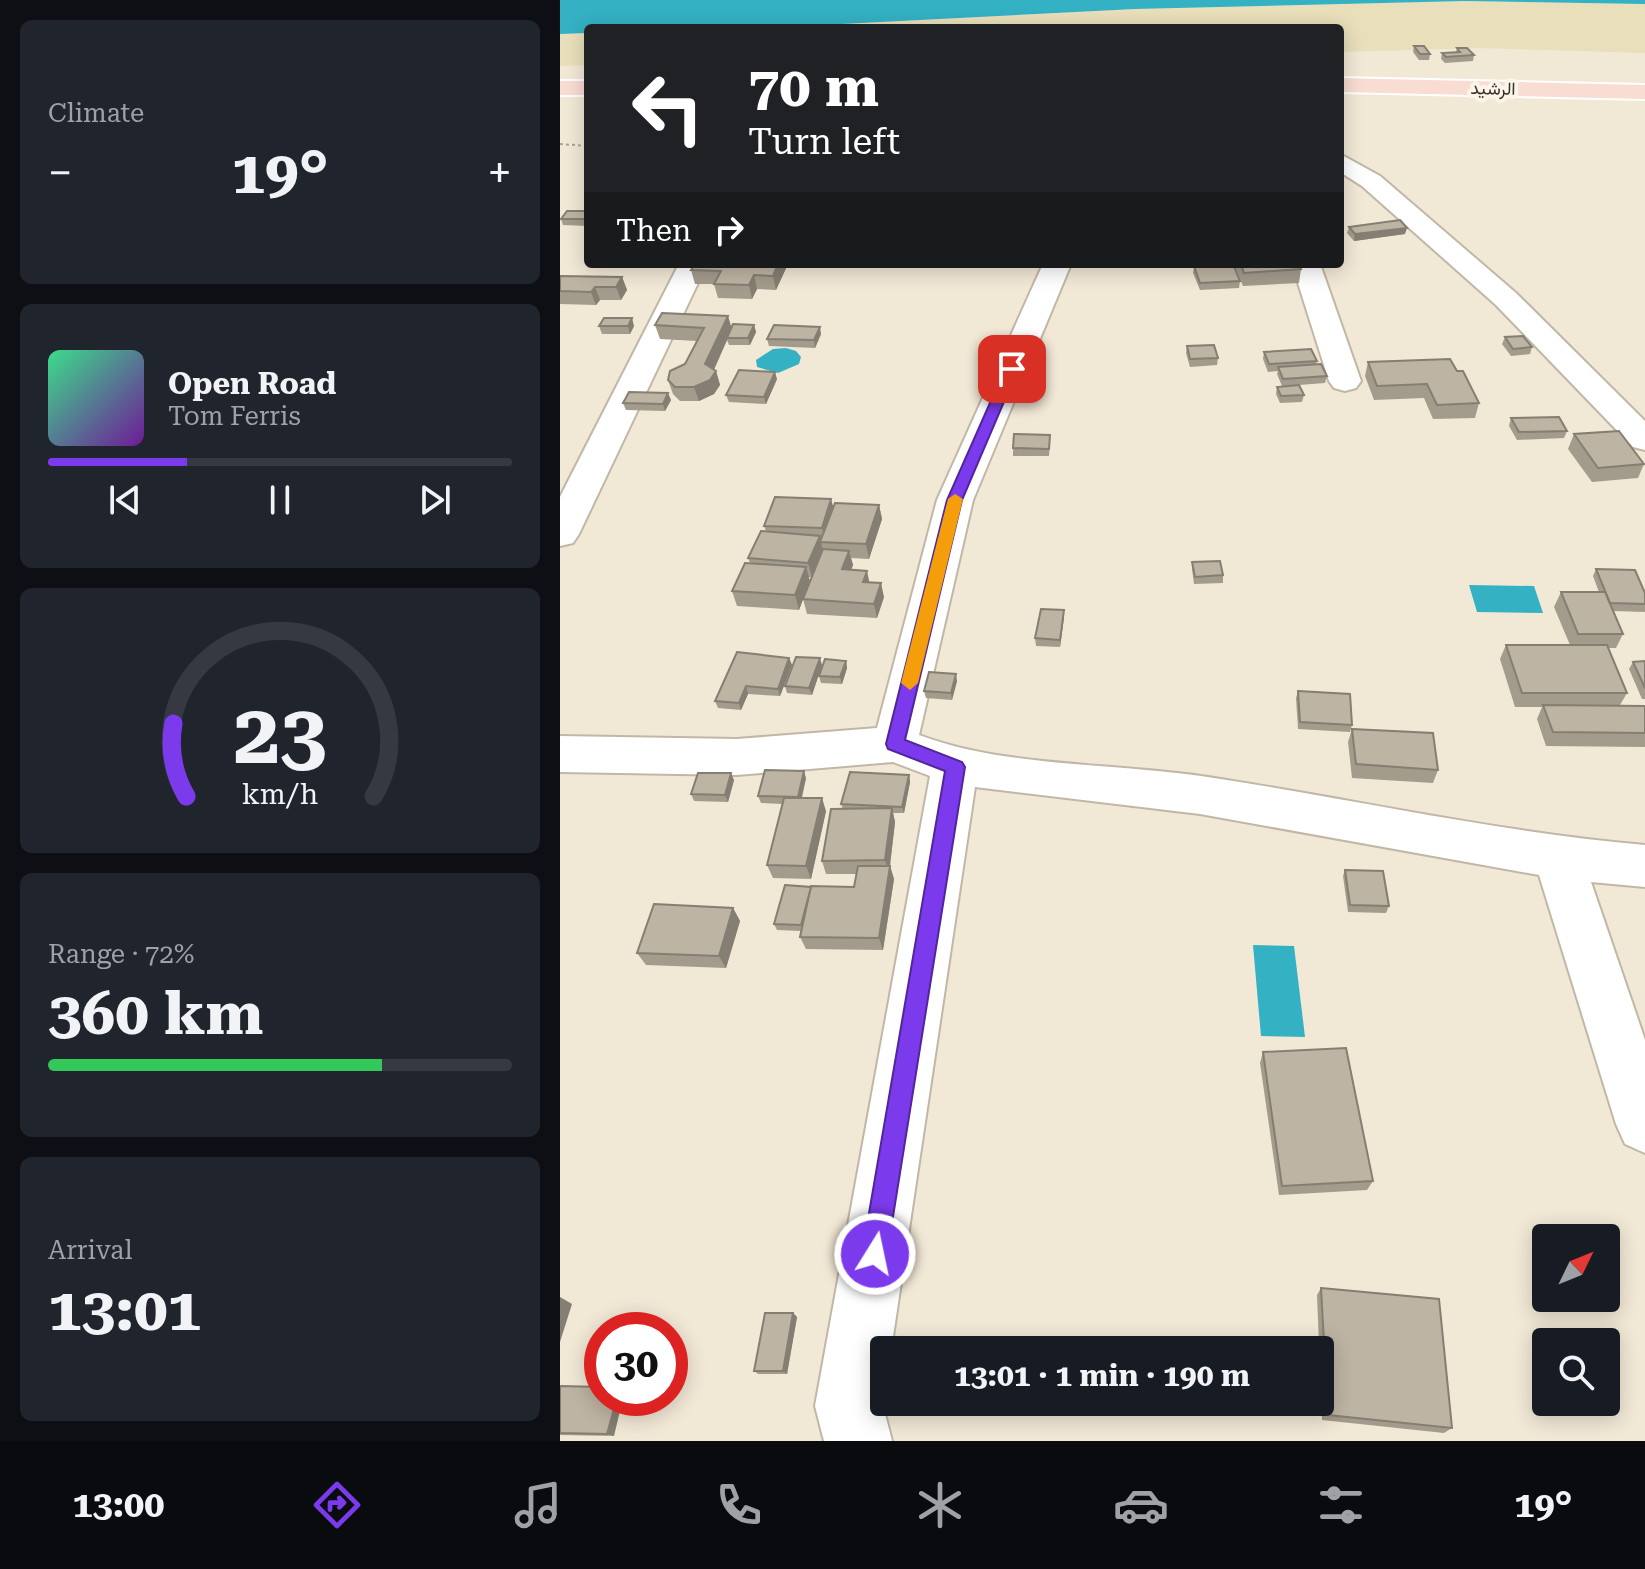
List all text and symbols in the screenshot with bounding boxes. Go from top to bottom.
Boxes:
text: 70 m [748,54,879,120]
icon: left [616,56,720,160]
street label: الرشيد [1470,77,1516,100]
text: Climate [48,98,144,128]
text: Turn left [748,121,900,163]
text: 19° [231,137,329,208]
text: − [48,147,73,199]
text: + [487,147,512,199]
icon: right [707,208,751,252]
text: Then [616,213,691,248]
pin [978,335,1046,403]
icon: arrive [990,347,1034,391]
text: Open Road [168,366,336,401]
text: Tom Ferris [168,401,301,431]
icon: previous [103,478,147,522]
icon: pause [258,478,302,522]
icon: next [413,478,457,522]
text: 23 [233,685,327,782]
text: km/h [242,777,318,811]
text: Range · 72% [48,939,194,969]
text: 360 km [48,978,263,1049]
position arrow [833,1212,917,1296]
north arrow [1532,1224,1620,1312]
map controls [1532,1224,1620,1416]
text: Arrival [48,1235,133,1265]
text: 13:01 [48,1274,201,1345]
speed limit sign: 30 [584,1312,688,1416]
button: search [1532,1328,1620,1416]
text: 13:01 · 1 min · 190 m [954,1358,1250,1393]
icon: directions [309,1477,365,1533]
icon: music [510,1477,566,1533]
icon: phone [711,1477,767,1533]
icon: climate [912,1477,968,1533]
icon: car [1113,1477,1169,1533]
icon: filters [1313,1477,1369,1533]
text: 13:00 [72,1484,164,1526]
text: 19° [1514,1484,1573,1526]

